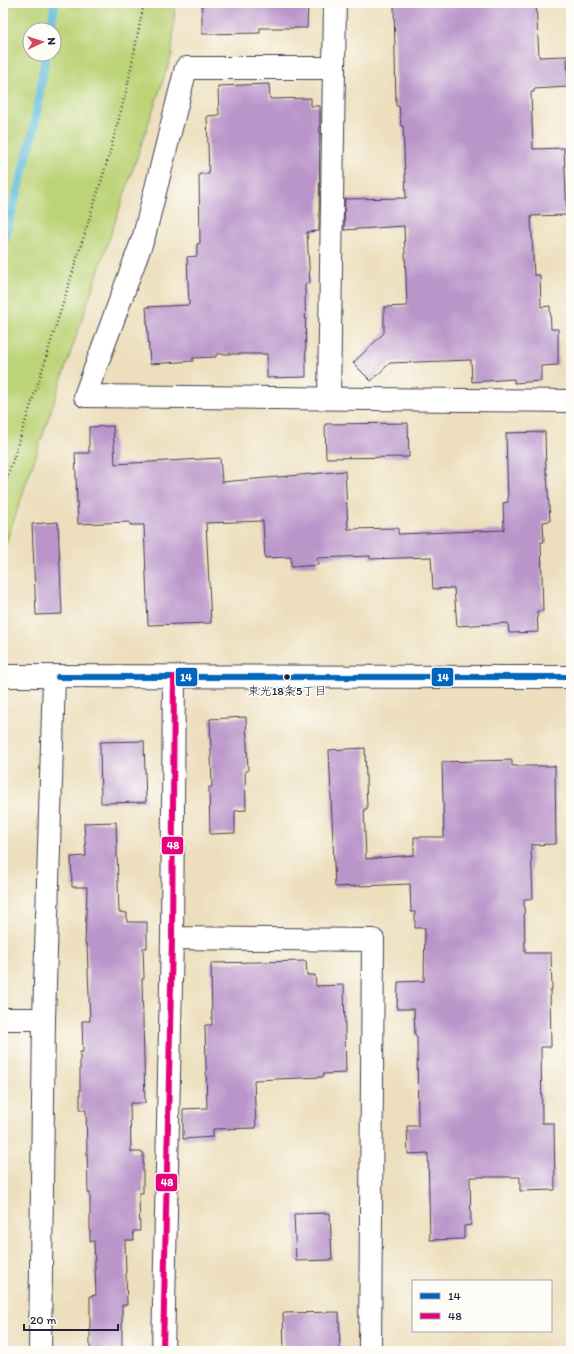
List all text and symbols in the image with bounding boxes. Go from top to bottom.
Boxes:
north arrow [22,22,62,62]
text: N [45,37,58,46]
line badge: 14 [175,667,198,687]
line badge: 14 [431,667,454,687]
text: 14 [180,671,192,684]
text: 14 [437,671,449,684]
marker: 東光18条5丁目 [282,672,292,682]
place label: 東光18条5丁目 [248,684,326,698]
line badge: 48 [161,836,184,855]
text: 48 [167,839,179,852]
line badge: 48 [155,1173,178,1192]
text: 48 [161,1176,173,1189]
legend [412,1280,552,1332]
text: 14 [448,1289,461,1303]
scale bar [24,1306,118,1332]
text: 48 [448,1309,462,1323]
text: 20 m [30,1313,57,1327]

